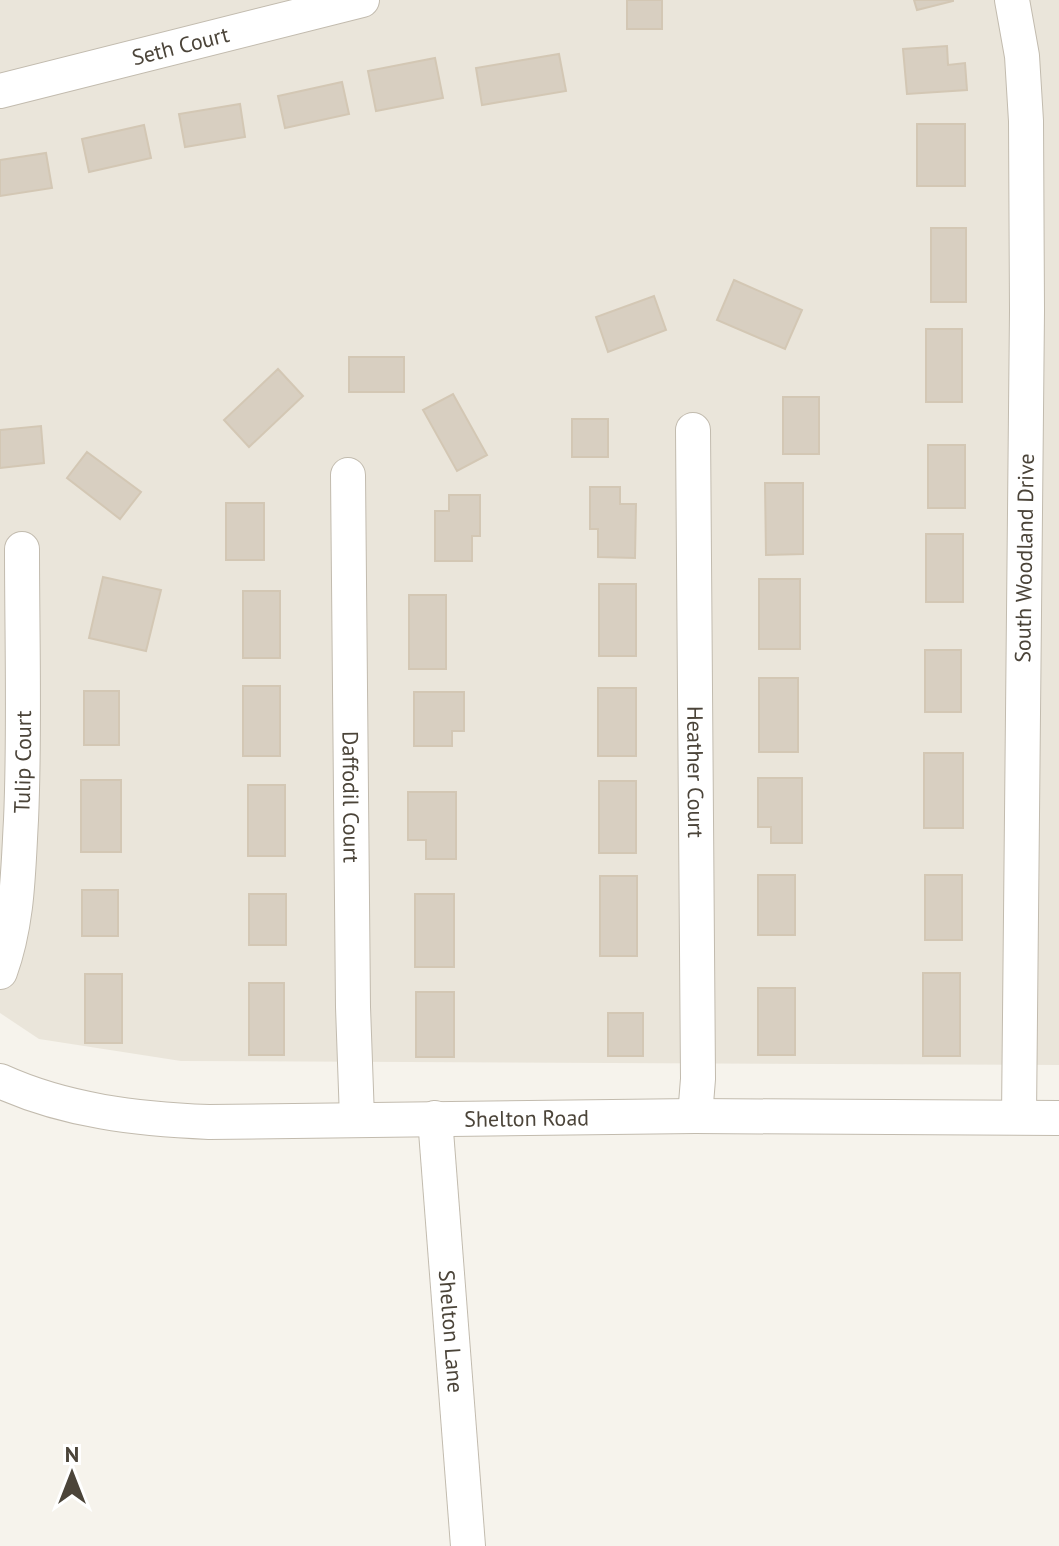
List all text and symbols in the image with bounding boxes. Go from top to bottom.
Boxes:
street label: Seth Court [129,20,232,71]
street label: South Woodland Drive [1008,453,1040,663]
street label: Heather Court [681,706,710,839]
street label: Tulip Court [7,710,37,814]
street label: Daffodil Court [336,731,366,864]
street label: Shelton Road [464,1103,589,1133]
street label: Shelton Lane [433,1269,470,1394]
north arrow [32,1434,112,1514]
text: N [65,1440,79,1468]

